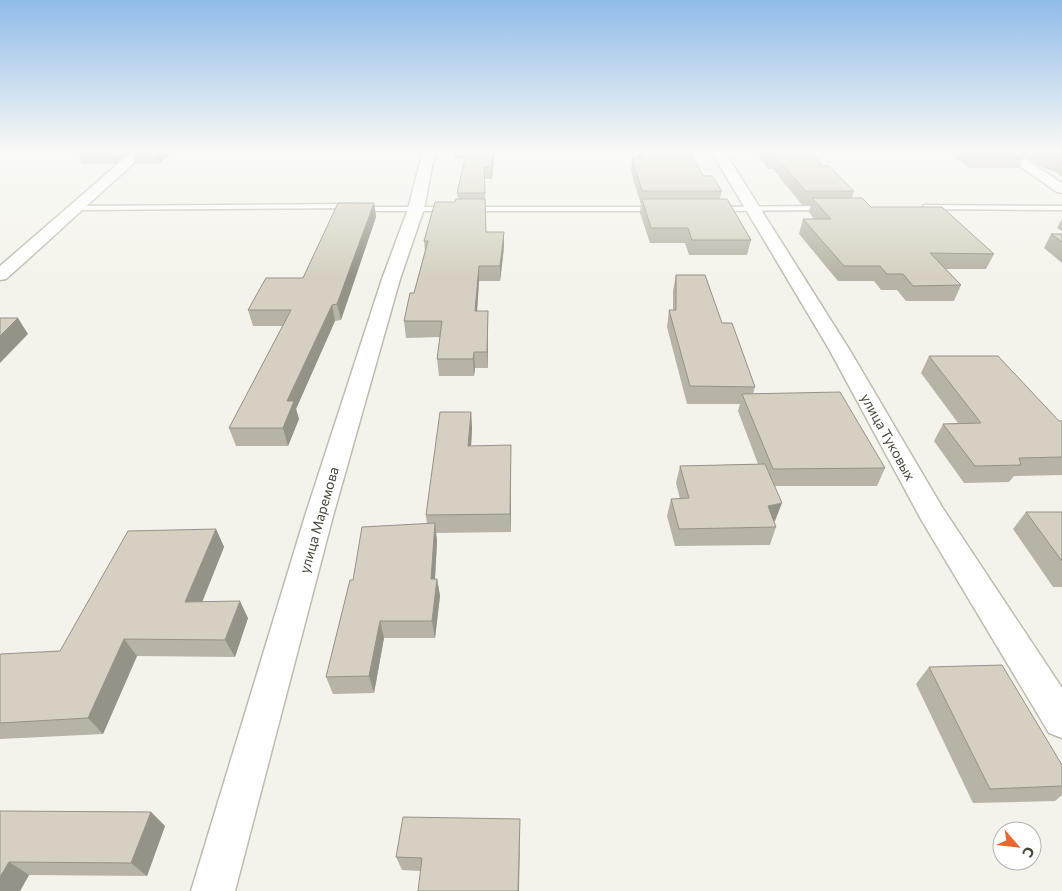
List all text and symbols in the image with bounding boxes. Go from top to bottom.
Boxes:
street label: улица Туковых [858,390,920,484]
street label: улица Маремова [295,465,342,575]
north arrow [992,821,1042,871]
text: С [1019,844,1039,861]

